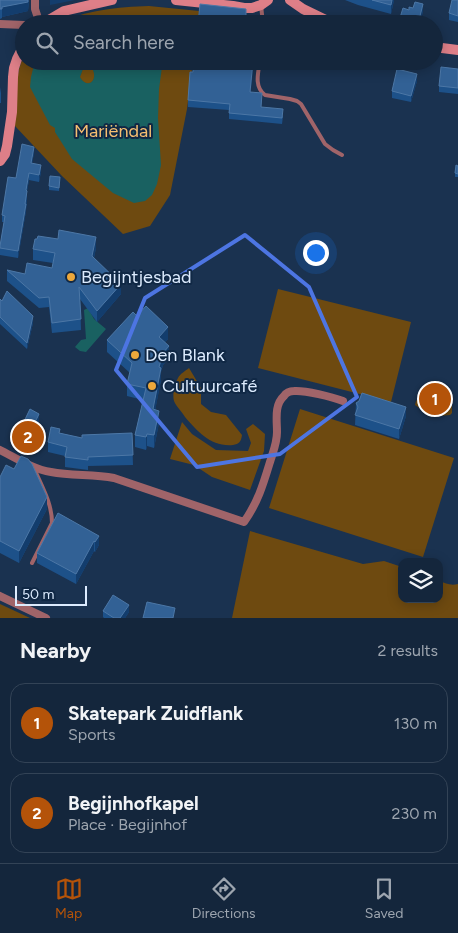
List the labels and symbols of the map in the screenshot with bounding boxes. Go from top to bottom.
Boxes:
park label: Mariëndal [74,120,152,142]
your location [303,240,329,266]
place label: Begijntjesbad [81,266,192,288]
marker: Begijntjesbad [65,271,77,283]
place label: Den Blank [145,344,225,366]
marker: Den Blank [129,349,141,361]
place label: Cultuurcafé [162,375,257,397]
marker: Cultuurcafé [146,380,158,392]
pin: 1 [419,380,451,418]
pin: 2 [12,418,44,456]
scale bar [15,583,88,606]

